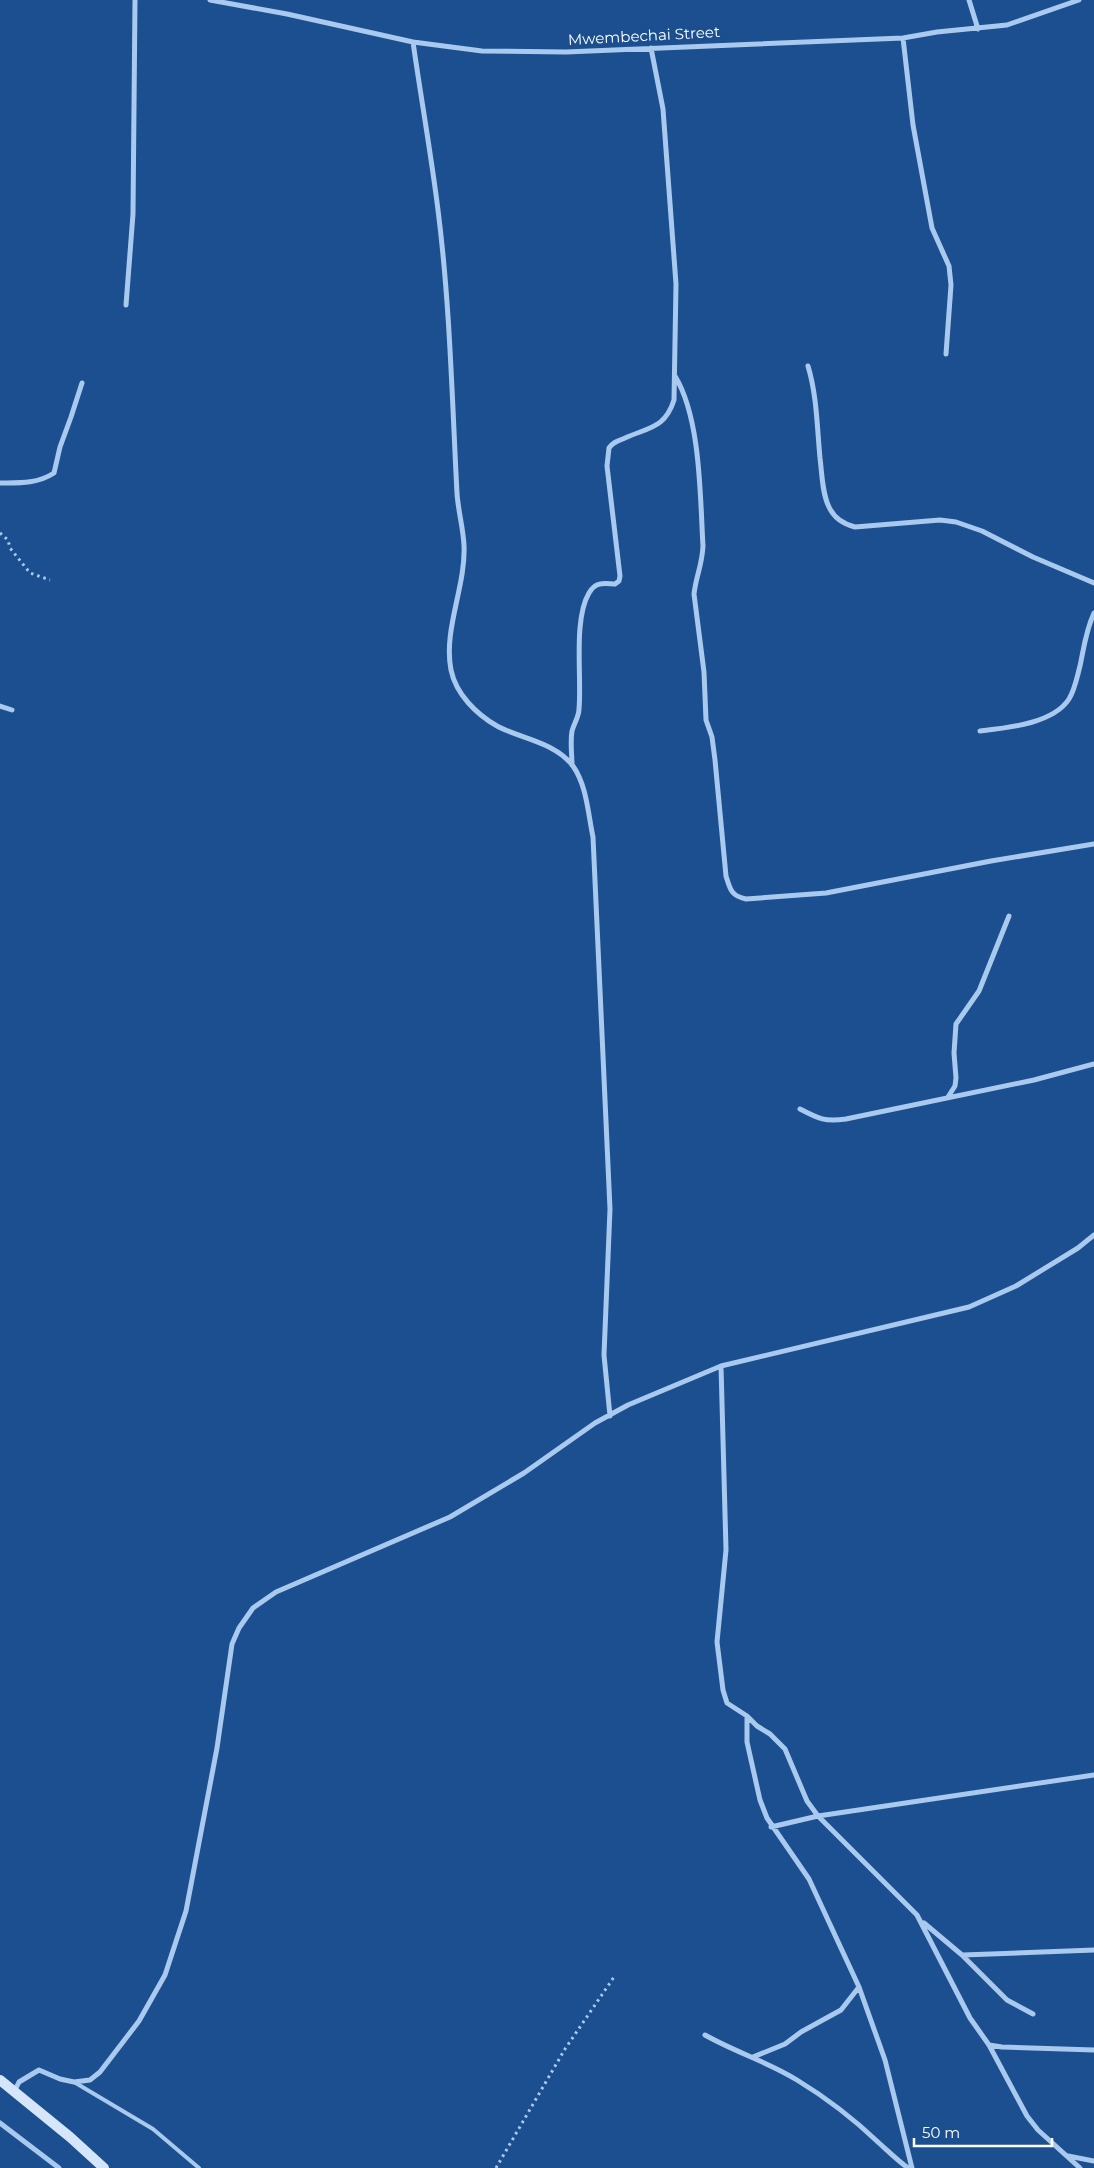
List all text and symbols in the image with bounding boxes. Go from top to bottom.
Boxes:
street label: Mwembechai Street [568,22,720,49]
scale bar [914,2116,1052,2148]
text: 50 m [922,2123,960,2142]

